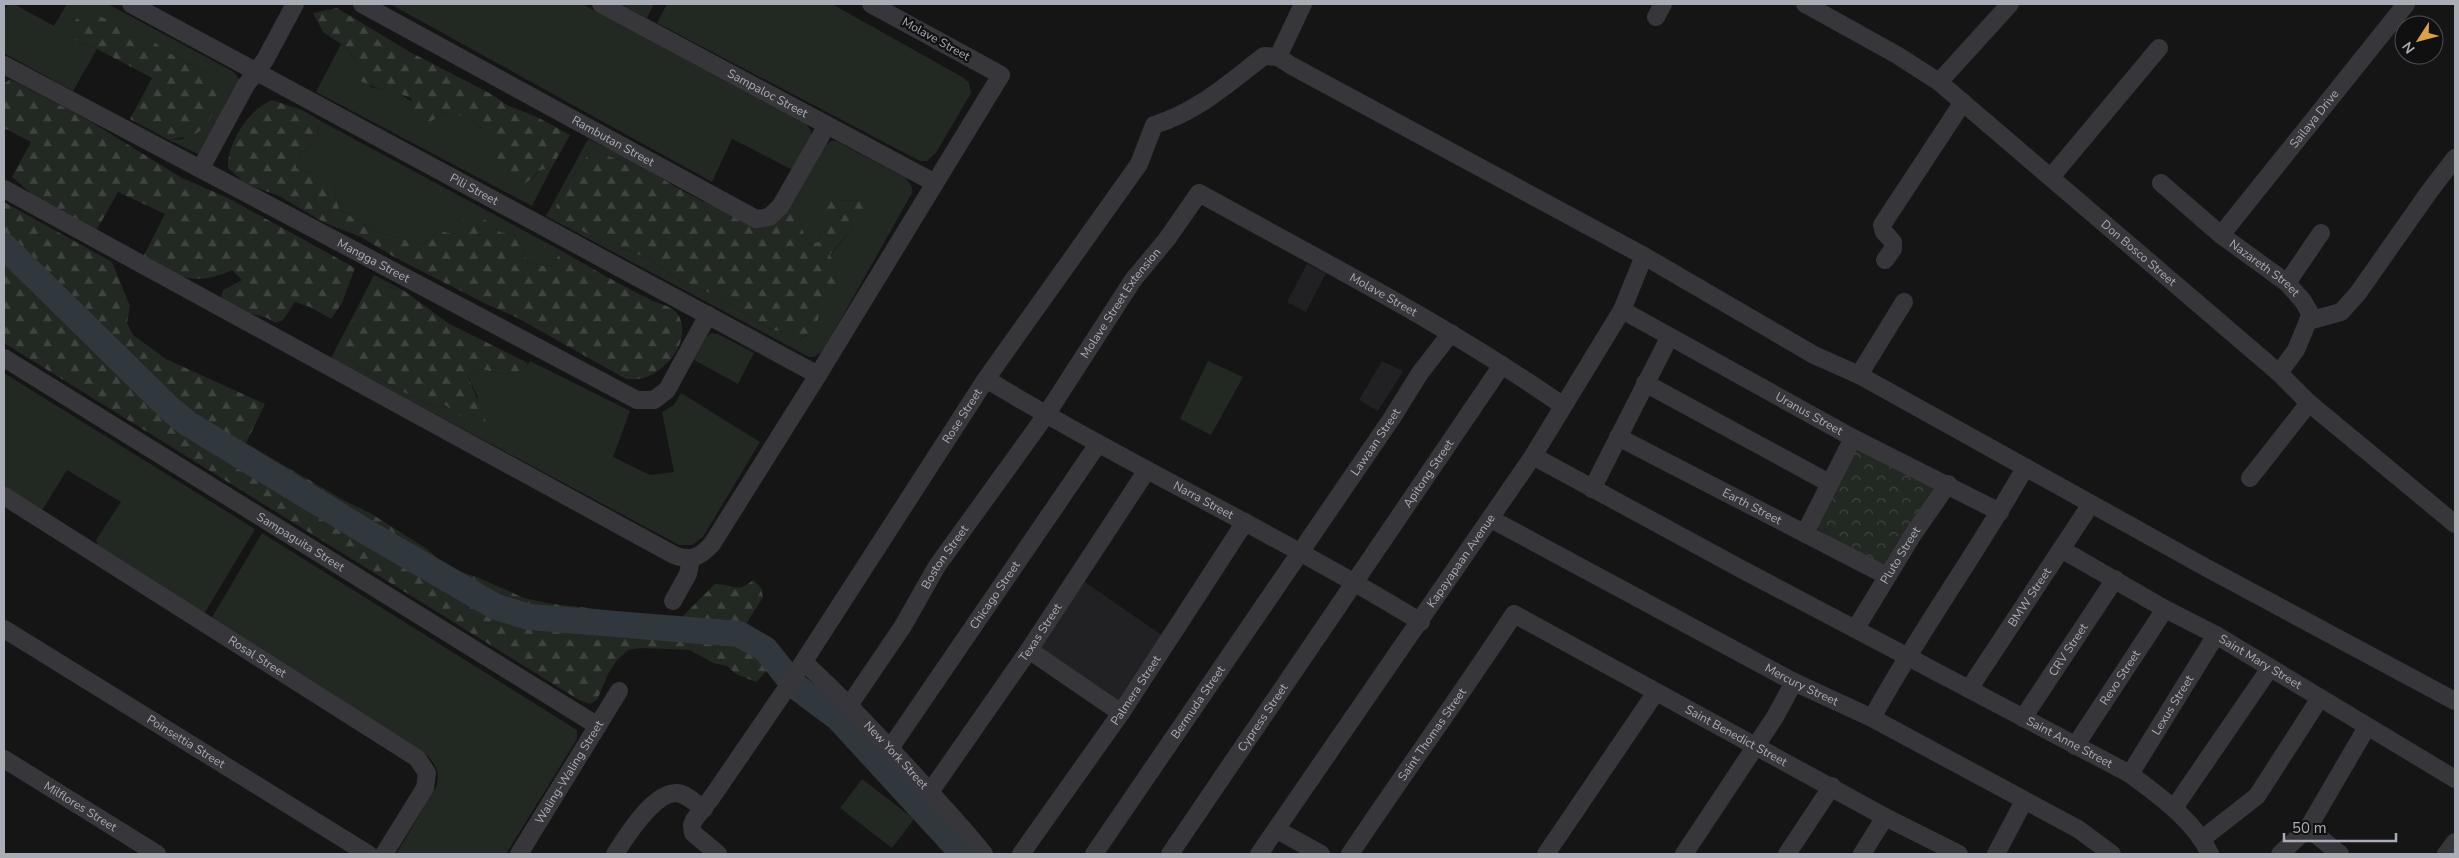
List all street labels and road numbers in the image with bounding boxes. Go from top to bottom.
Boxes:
street label: Molave Street [899,14,973,65]
street label: Sampaloc Street [725,65,811,122]
street label: Sailaya Drive [2286,86,2342,151]
street label: Rambutan Street [569,112,658,170]
street label: Pili Street [447,170,502,209]
street label: Don Bosco Street [2098,216,2180,290]
street label: Mangga Street [334,235,413,287]
street label: Nazareth Street [2226,236,2304,300]
street label: Molave Street Extension [1077,245,1164,361]
street label: Molave Street [1347,269,1421,321]
street label: Rose Street [938,385,986,447]
street label: Uranus Street [1773,389,1846,439]
street label: Lawaan Street [1347,405,1405,479]
street label: Apitong Street [1400,436,1458,511]
street label: Narra Street [1171,478,1237,523]
street label: Earth Street [1720,484,1785,529]
street label: Sampaguita Street [254,509,348,575]
street label: Kapayapaan Avenue [1423,511,1499,611]
street label: Boston Street [918,521,972,592]
street label: Pluto Street [1877,523,1924,587]
street label: Chicago Street [966,557,1024,632]
street label: BMW Street [2004,564,2055,630]
street label: Texas Street [1015,599,1066,665]
street label: CRV Street [2045,619,2092,679]
street label: Saint Mary Street [2216,631,2305,693]
street label: Rosal Street [225,632,290,682]
street label: Revo Street [2096,646,2144,708]
street label: Palmera Street [1107,651,1165,728]
street label: Mercury Street [1762,660,1842,710]
street label: Bermuda Street [1167,662,1229,742]
street label: Lexus Street [2148,672,2198,738]
street label: Cypress Street [1234,680,1292,755]
street label: Saint Thomas Street [1394,684,1470,784]
street label: Saint Benedict Street [1682,701,1791,770]
street label: Poinsettia Street [144,711,229,772]
street label: Saint Anne Street [2024,713,2116,772]
street label: Waling-Waling Street [531,717,607,827]
street label: New York Street [860,718,932,793]
street label: Milflores Street [41,778,121,836]

